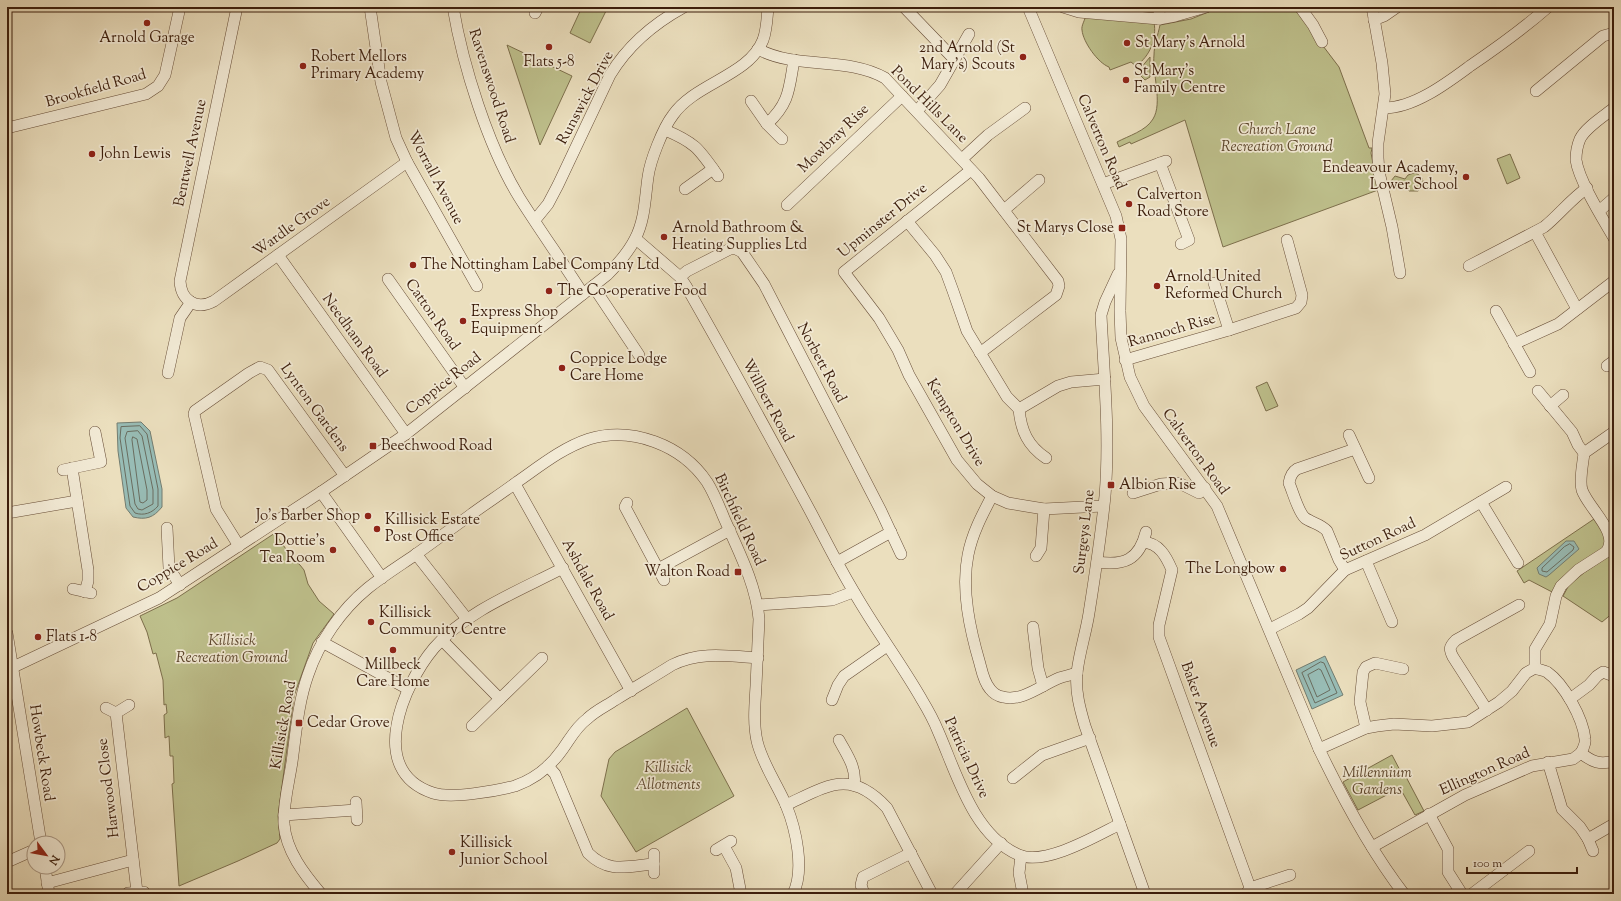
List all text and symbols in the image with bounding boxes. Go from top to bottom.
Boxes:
marker: Arnold Garage [142,18,152,28]
street label: Ravenswood Road [463,26,520,146]
place label: Arnold Garage [99,28,195,49]
place label: St Mary's Arnold [1135,33,1246,54]
place label: 2nd Arnold (St Mary's) Scouts [919,38,1015,76]
marker: St Mary's Arnold [1122,38,1132,48]
marker: Flats 5-8 [544,42,554,52]
place label: Robert Mellors Primary Academy [311,47,425,85]
street label: Runswick Drive [552,47,620,149]
place label: Flats 5-8 [523,52,575,73]
marker: 2nd Arnold (St Mary's) Scouts [1018,52,1028,62]
marker: Robert Mellors Primary Academy [298,61,308,71]
place label: St Mary's Family Centre [1134,61,1226,99]
street label: Pond Hills Lane [886,62,972,148]
street label: Brookfield Road [43,64,149,113]
marker: St Mary's Family Centre [1121,75,1131,85]
street label: Calverton Road [1071,91,1131,194]
street label: Bentwell Avenue [169,97,213,209]
street label: Mowbray Rise [794,100,874,178]
park label: Church Lane Recreation Ground [1221,120,1333,158]
street label: Worrall Avenue [401,127,469,229]
place label: John Lewis [99,144,171,165]
marker: John Lewis [87,149,97,159]
place label: Endeavour Academy, Lower School [1322,158,1458,196]
marker: Endeavour Academy, Lower School [1461,172,1471,182]
street label: Upminster Drive [834,179,932,263]
place label: Calverton Road Store [1137,185,1209,223]
street label: Wardle Grove [249,192,335,262]
marker: Calverton Road Store [1124,199,1134,209]
place label: Arnold Bathroom & Heating Supplies Ltd [672,218,808,256]
place label: St Marys Close [1017,218,1114,239]
marker: St Marys Close [1117,223,1127,233]
marker: Arnold Bathroom & Heating Supplies Ltd [659,232,669,242]
place label: The Nottingham Label Company Ltd [421,255,660,276]
marker: The Nottingham Label Company Ltd [408,260,418,270]
place label: Arnold United Reformed Church [1165,267,1283,305]
street label: Catton Road [400,275,465,355]
place label: The Co-operative Food [557,281,708,302]
marker: Arnold United Reformed Church [1152,281,1162,291]
marker: The Co-operative Food [544,286,554,296]
street label: Needham Road [316,290,392,383]
place label: Express Shop Equipment [471,302,558,340]
street label: Rannoch Rise [1126,308,1218,354]
marker: Express Shop Equipment [458,316,468,326]
street label: Norbett Road [791,319,851,407]
street label: Coppice Road [402,347,487,420]
place label: Coppice Lodge Care Home [570,349,667,387]
street label: Willbert Road [736,356,798,447]
street label: Lynton Gardens [275,359,353,457]
marker: Coppice Lodge Care Home [557,363,567,373]
street label: Kempton Drive [920,375,990,471]
street label: Calverton Road [1157,405,1234,500]
place label: Beechwood Road [381,436,493,457]
marker: Beechwood Road [368,441,378,451]
street label: Birchfield Road [709,471,770,570]
place label: Albion Rise [1119,475,1196,496]
marker: Albion Rise [1106,480,1116,490]
street label: Surgeys Lane [1069,488,1101,576]
place label: Jo's Barber Shop [255,506,360,527]
place label: Killisick Estate Post Office [385,510,480,548]
marker: Jo's Barber Shop [363,511,373,521]
street label: Sutton Road [1336,513,1420,567]
marker: Killisick Estate Post Office [372,524,382,534]
place label: Dottie's Tea Room [260,531,326,569]
street label: Coppice Road [134,533,223,598]
street label: Ashdale Road [556,536,618,625]
marker: Dottie's Tea Room [328,545,338,555]
place label: The Longbow [1185,559,1275,580]
place label: Walton Road [644,562,731,583]
marker: The Longbow [1278,564,1288,574]
marker: Walton Road [733,567,743,577]
place label: Killisick Community Centre [379,603,506,641]
marker: Killisick Community Centre [366,617,376,627]
place label: Flats 1-8 [46,627,97,648]
park label: Killisick Recreation Ground [176,631,288,669]
marker: Flats 1-8 [33,632,43,642]
marker: Millbeck Care Home [388,645,398,655]
place label: Millbeck Care Home [356,655,430,693]
street label: Baker Avenue [1175,659,1225,751]
street label: Killisick Road [266,679,302,771]
street label: Howbeck Road [23,703,59,803]
place label: Cedar Grove [307,713,390,734]
street label: Patricia Drive [938,714,994,802]
marker: Cedar Grove [294,718,304,728]
street label: Harwood Close [92,737,126,839]
street label: Ellington Road [1436,743,1534,801]
park label: Killisick Allotments [635,758,701,796]
park label: Millennium Gardens [1342,763,1412,801]
place label: Killisick Junior School [459,833,548,871]
north arrow [26,835,66,875]
marker: Killisick Junior School [447,847,457,857]
scale bar [1467,849,1577,875]
text: N [44,851,63,868]
text: 100 m [1473,855,1502,873]

